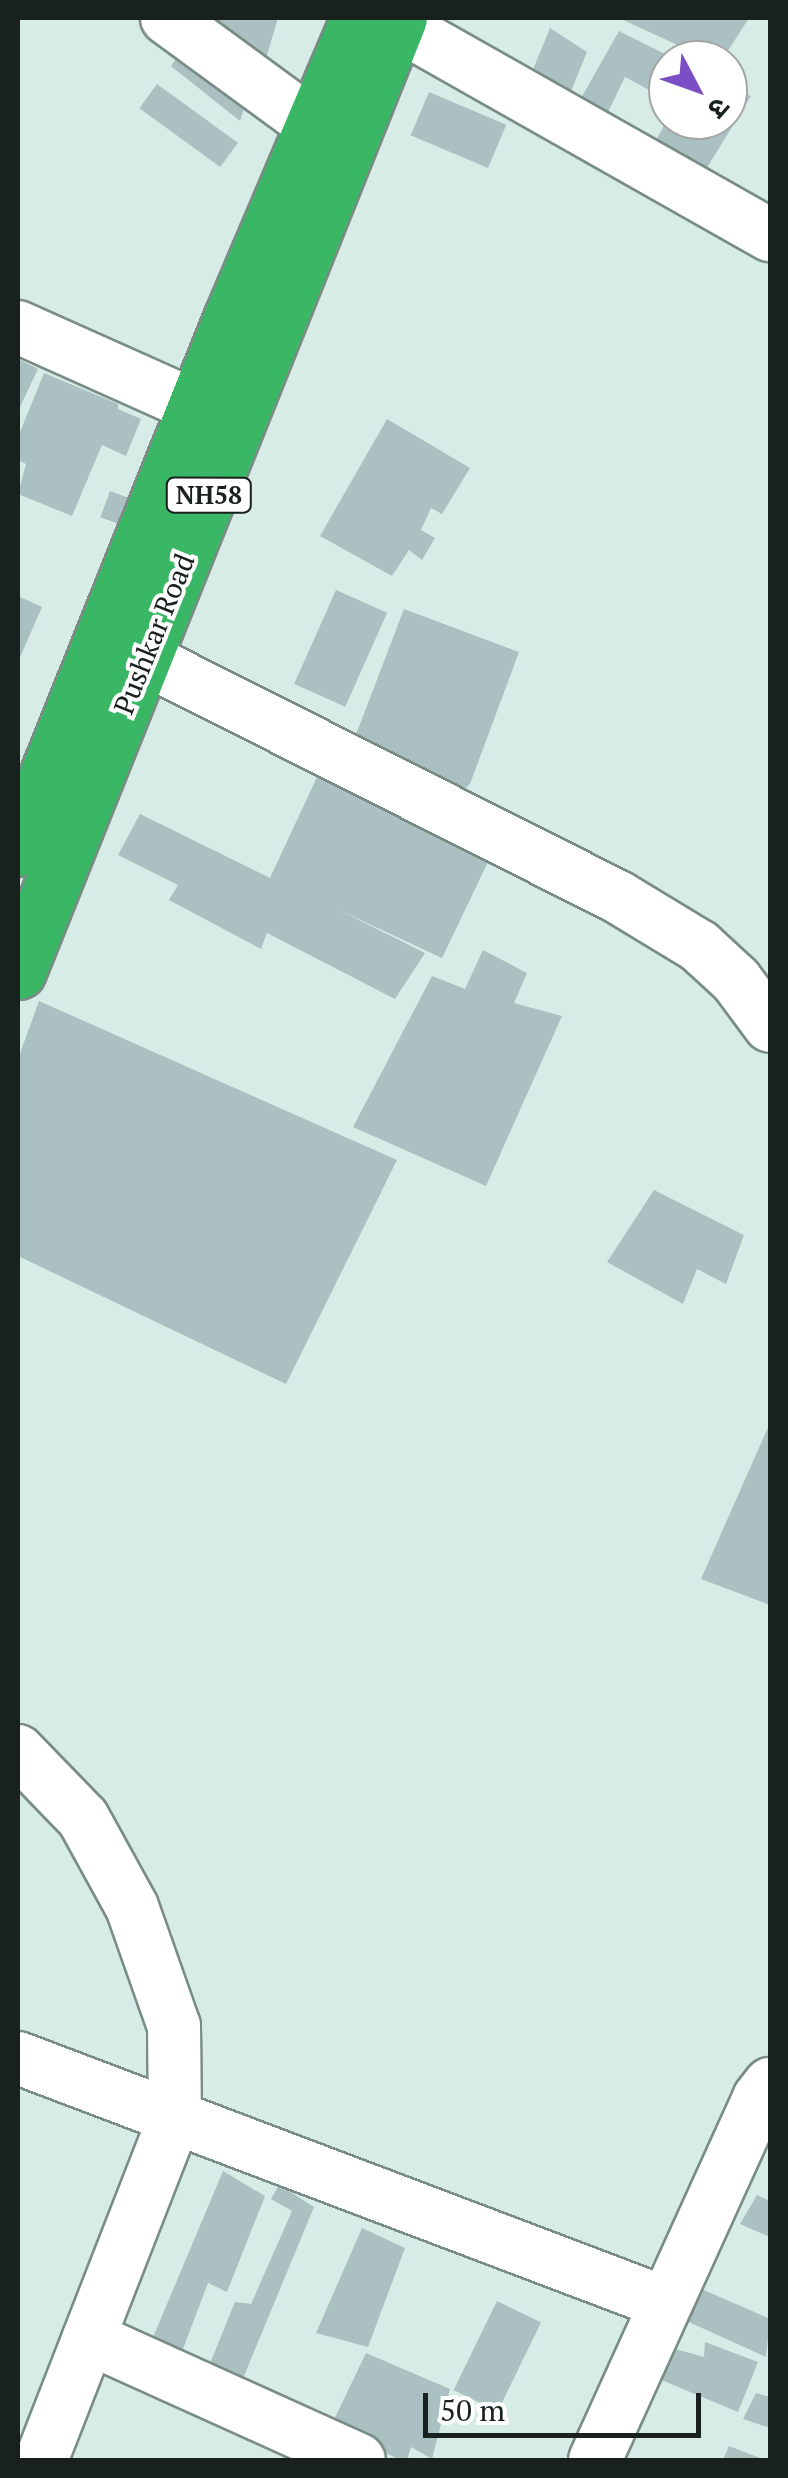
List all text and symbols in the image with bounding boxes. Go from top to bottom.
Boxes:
north arrow [648,40,748,140]
text: उ [700,90,739,127]
road number: NH58 [164,475,254,515]
street label: Pushkar Road [107,549,201,719]
scale bar [428,2373,706,2435]
text: 50 m [440,2390,505,2430]

